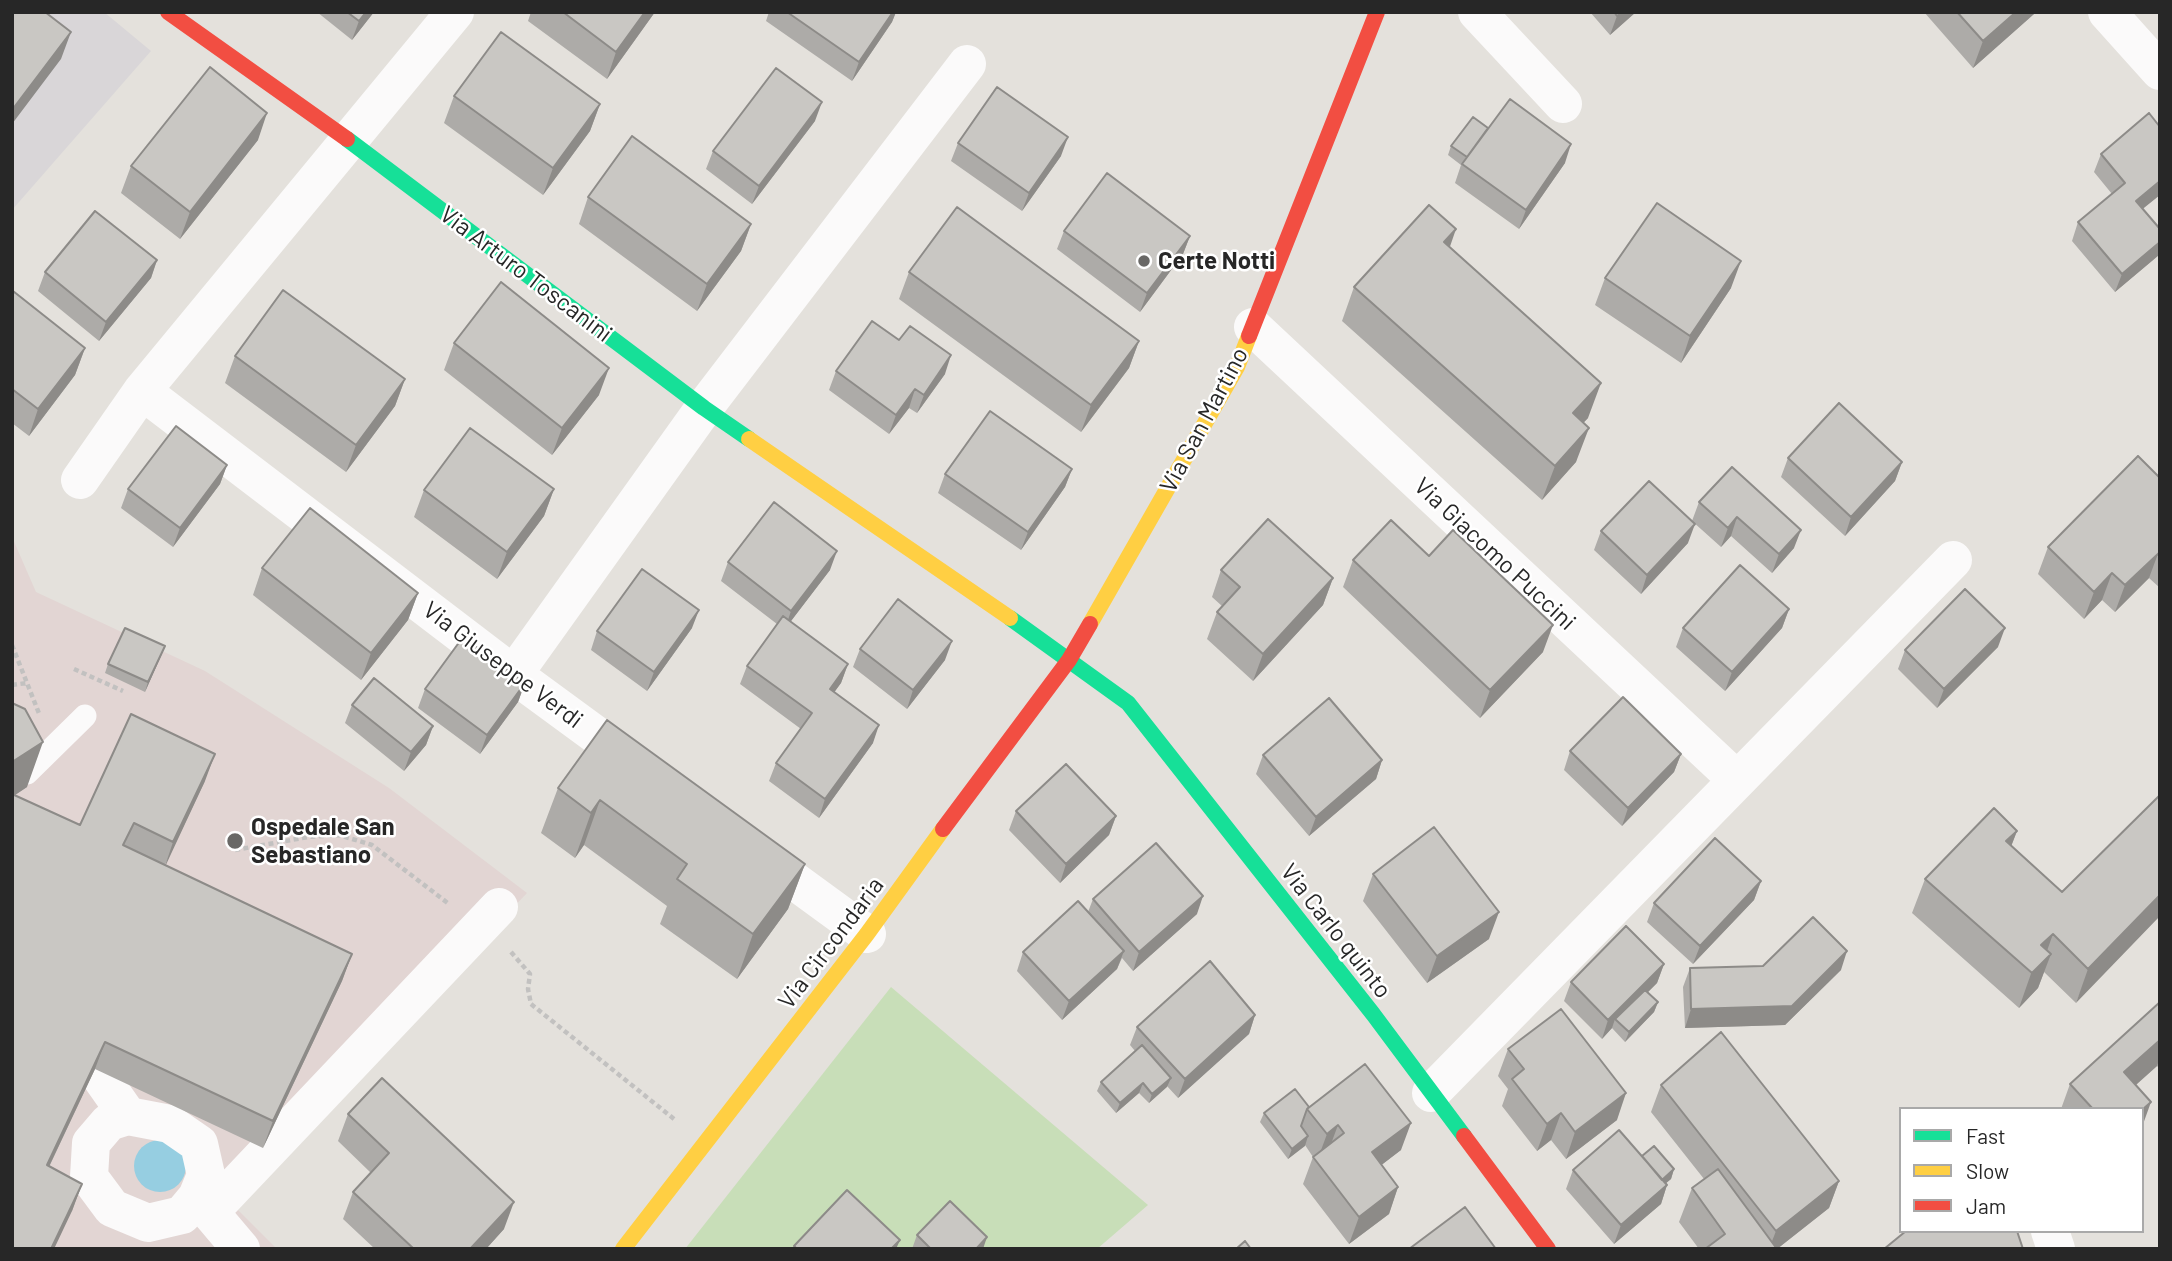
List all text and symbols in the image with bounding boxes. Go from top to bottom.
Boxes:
street label: Via Arturo Toscanini [434,200,618,348]
place label: Certe Notti [1158,247,1275,275]
marker: Certe Notti [1136,253,1152,269]
street label: Via San Martino [1154,342,1254,498]
street label: Via Giacomo Puccini [1408,472,1582,636]
street label: Via Giuseppe Verdi [417,595,589,735]
place label: Ospedale San Sebastiano [251,813,395,869]
marker: Ospedale San Sebastiano [225,831,245,851]
street label: Via Carlo quinto [1275,858,1397,1004]
street label: Via Circondaria [772,871,890,1015]
legend [1899,1107,2144,1233]
text: Fast [1966,1123,2006,1148]
text: Slow [1966,1158,2009,1183]
text: Jam [1966,1193,2006,1218]

